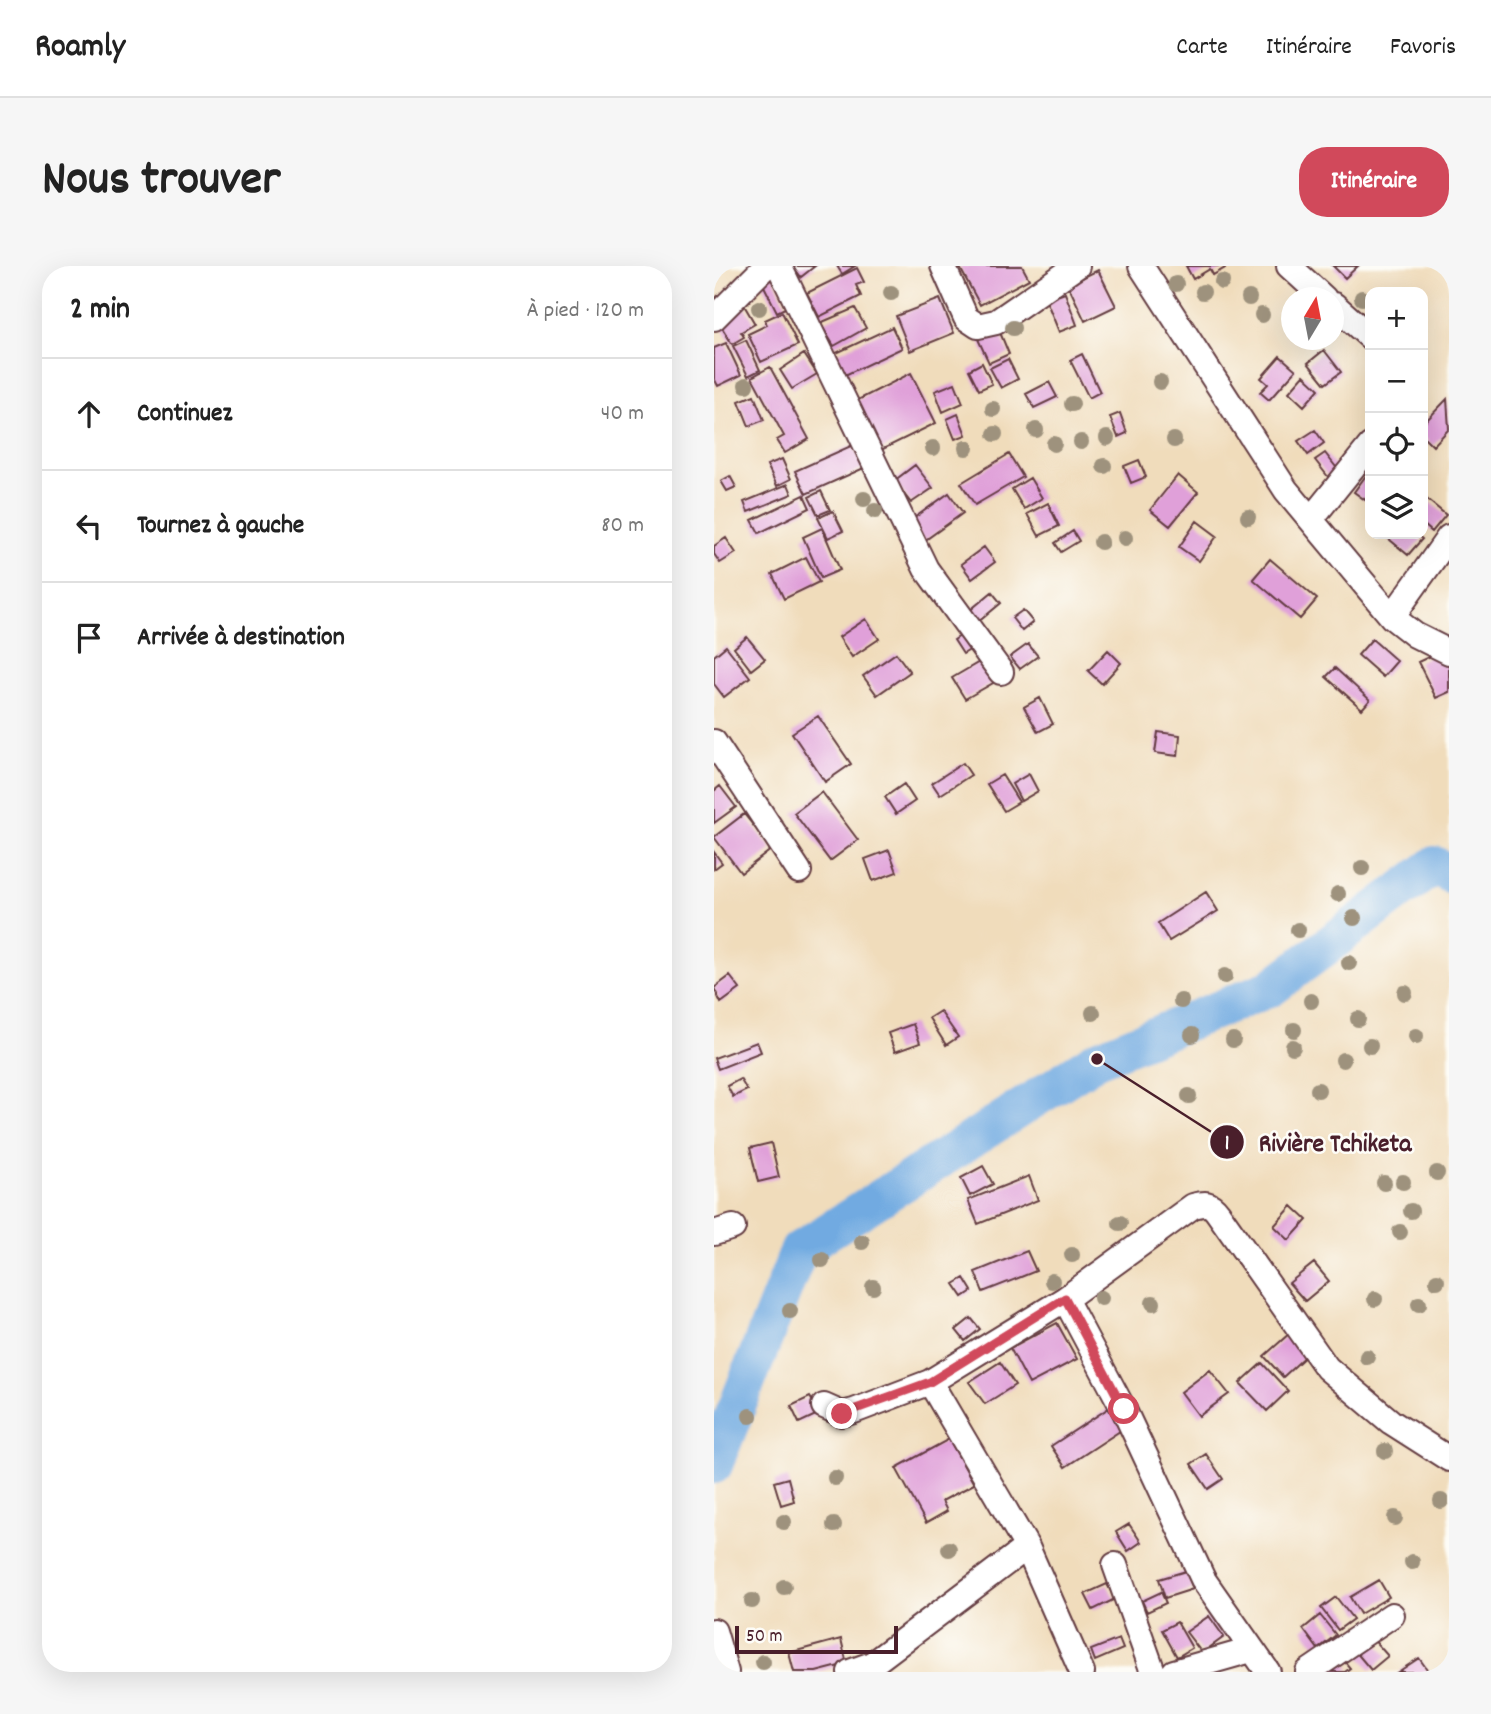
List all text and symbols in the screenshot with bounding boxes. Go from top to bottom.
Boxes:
text: Roamly [35,25,125,72]
text: Carte [1176,31,1228,65]
text: Itinéraire [1266,31,1352,65]
text: Favoris [1390,31,1456,65]
text: Nous trouver [42,147,280,217]
button: Itinéraire [1299,147,1449,217]
north arrow [1281,287,1344,350]
map controls [1365,287,1428,539]
button: + [1365,287,1428,350]
text: 2 min [70,290,130,333]
text: À pied · 120 m [527,295,644,328]
button: − [1365,350,1428,413]
icon: ahead [70,395,108,433]
text: Continuez [137,396,232,433]
text: 40 m [601,398,644,431]
button: locate [1365,413,1428,476]
button: layers [1365,476,1428,539]
icon: left [70,507,108,545]
text: Tournez à gauche [137,508,304,545]
text: 80 m [601,510,644,543]
icon: arrive [70,619,108,657]
text: Arrivée à destination [137,620,345,657]
callout: Rivière Tchiketa [1210,1118,1425,1165]
text: Rivière Tchiketa [1259,1127,1412,1164]
text: 1 [1225,1130,1229,1160]
route start [1108,1393,1139,1424]
route end [826,1398,857,1429]
scale bar [735,1623,898,1655]
text: 50 m [746,1624,783,1651]

